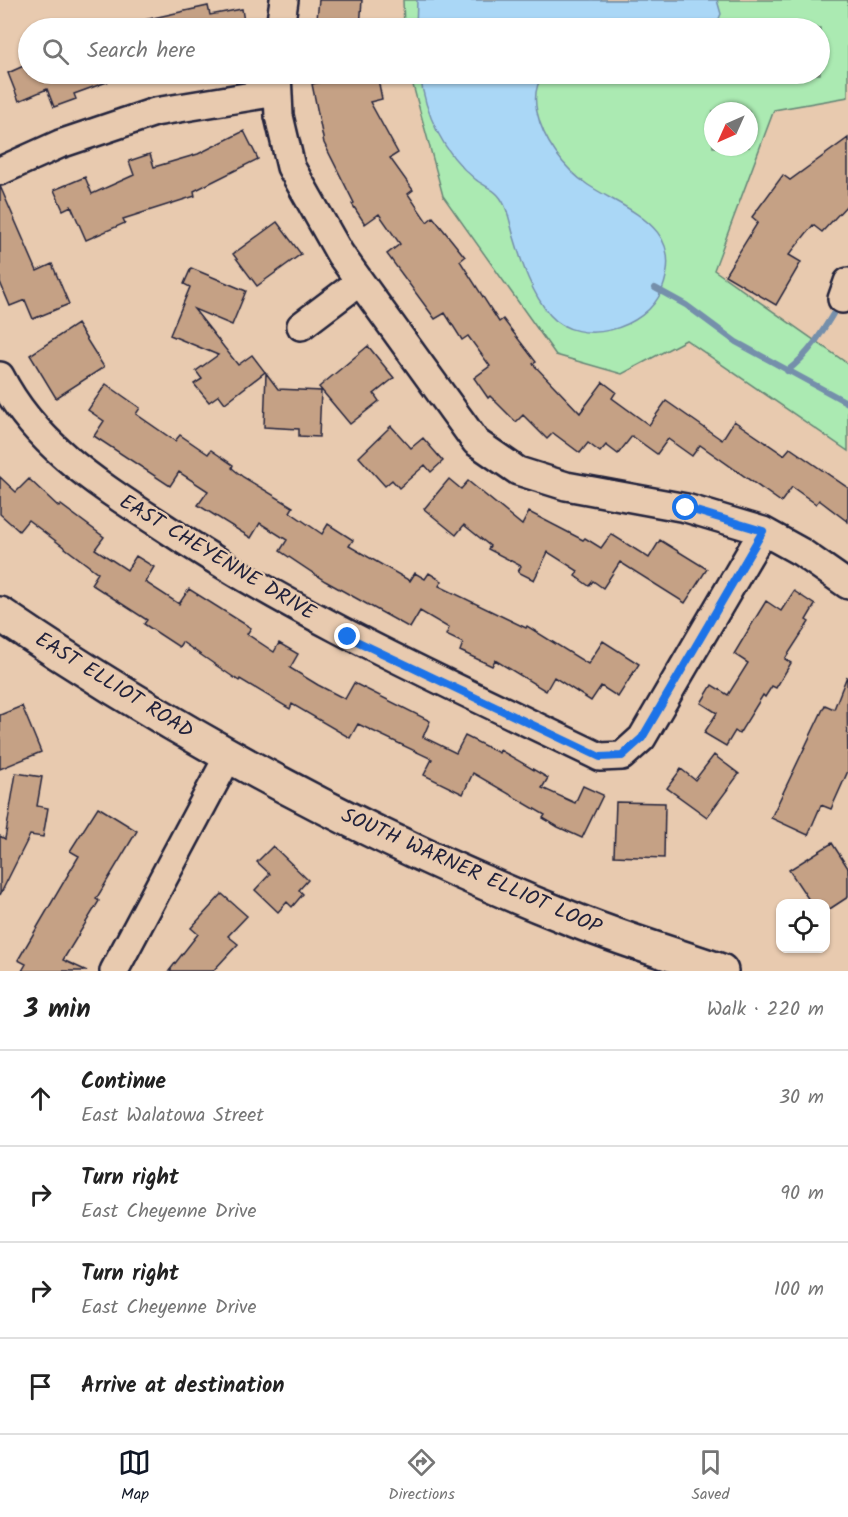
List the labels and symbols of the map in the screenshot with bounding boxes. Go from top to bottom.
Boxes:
north arrow [704,102,758,156]
street label: EAST CHEYENNE DRIVE [112,486,322,630]
route start [672,494,698,520]
route end [334,623,360,649]
street label: EAST ELLIOT ROAD [28,624,200,748]
street label: SOUTH WARNER ELLIOT LOOP [336,800,607,945]

